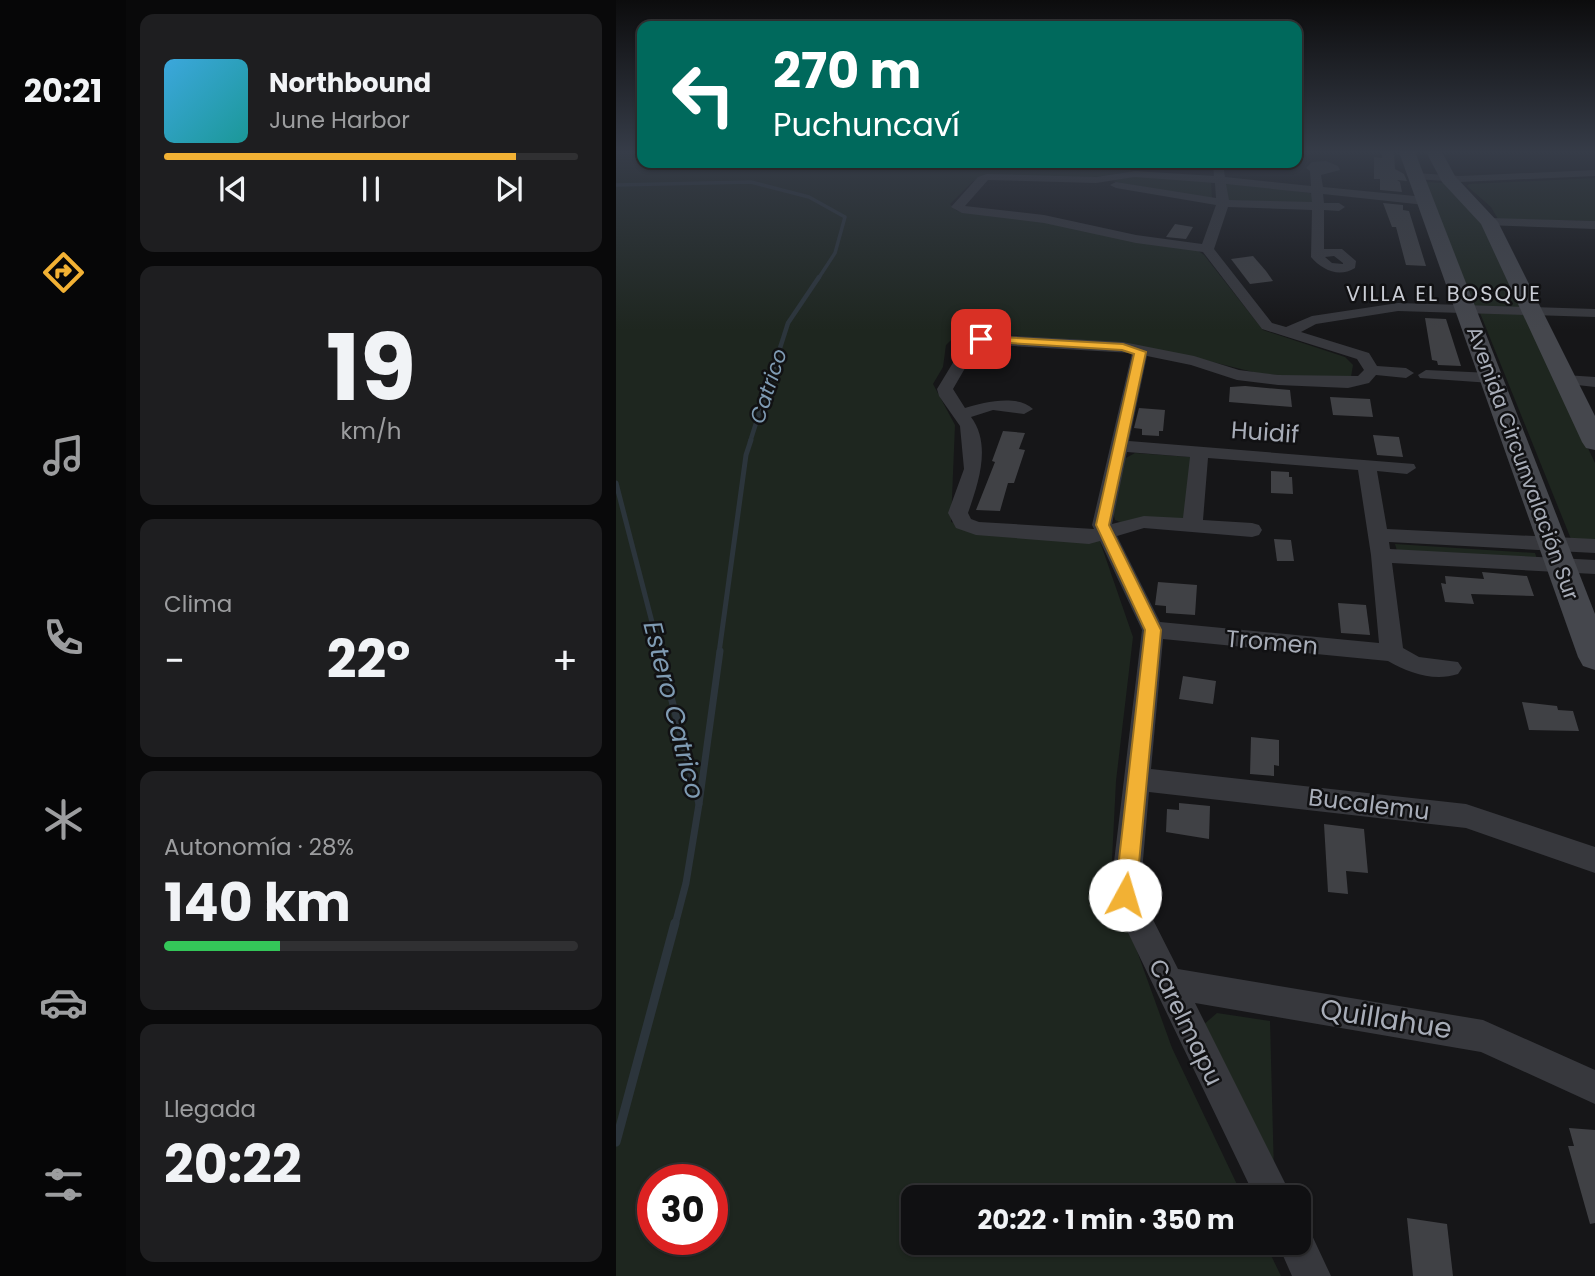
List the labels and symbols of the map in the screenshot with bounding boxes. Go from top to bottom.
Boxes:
district label: VILLA EL BOSQUE [1346,279,1542,308]
pin [951,309,1011,369]
street label: Avenida Circunvalación Sur [1460,322,1586,604]
water label: Catrico [742,345,794,427]
street label: Huidif [1230,413,1300,451]
water label: Estero Catrico [634,617,714,803]
street label: Tromen [1225,622,1319,662]
street label: Bucalemu [1307,780,1431,828]
position arrow [1088,858,1162,932]
street label: Carelmapu [1141,953,1231,1091]
street label: Quillahue [1317,989,1455,1049]
speed limit sign: 30 [637,1164,728,1255]

